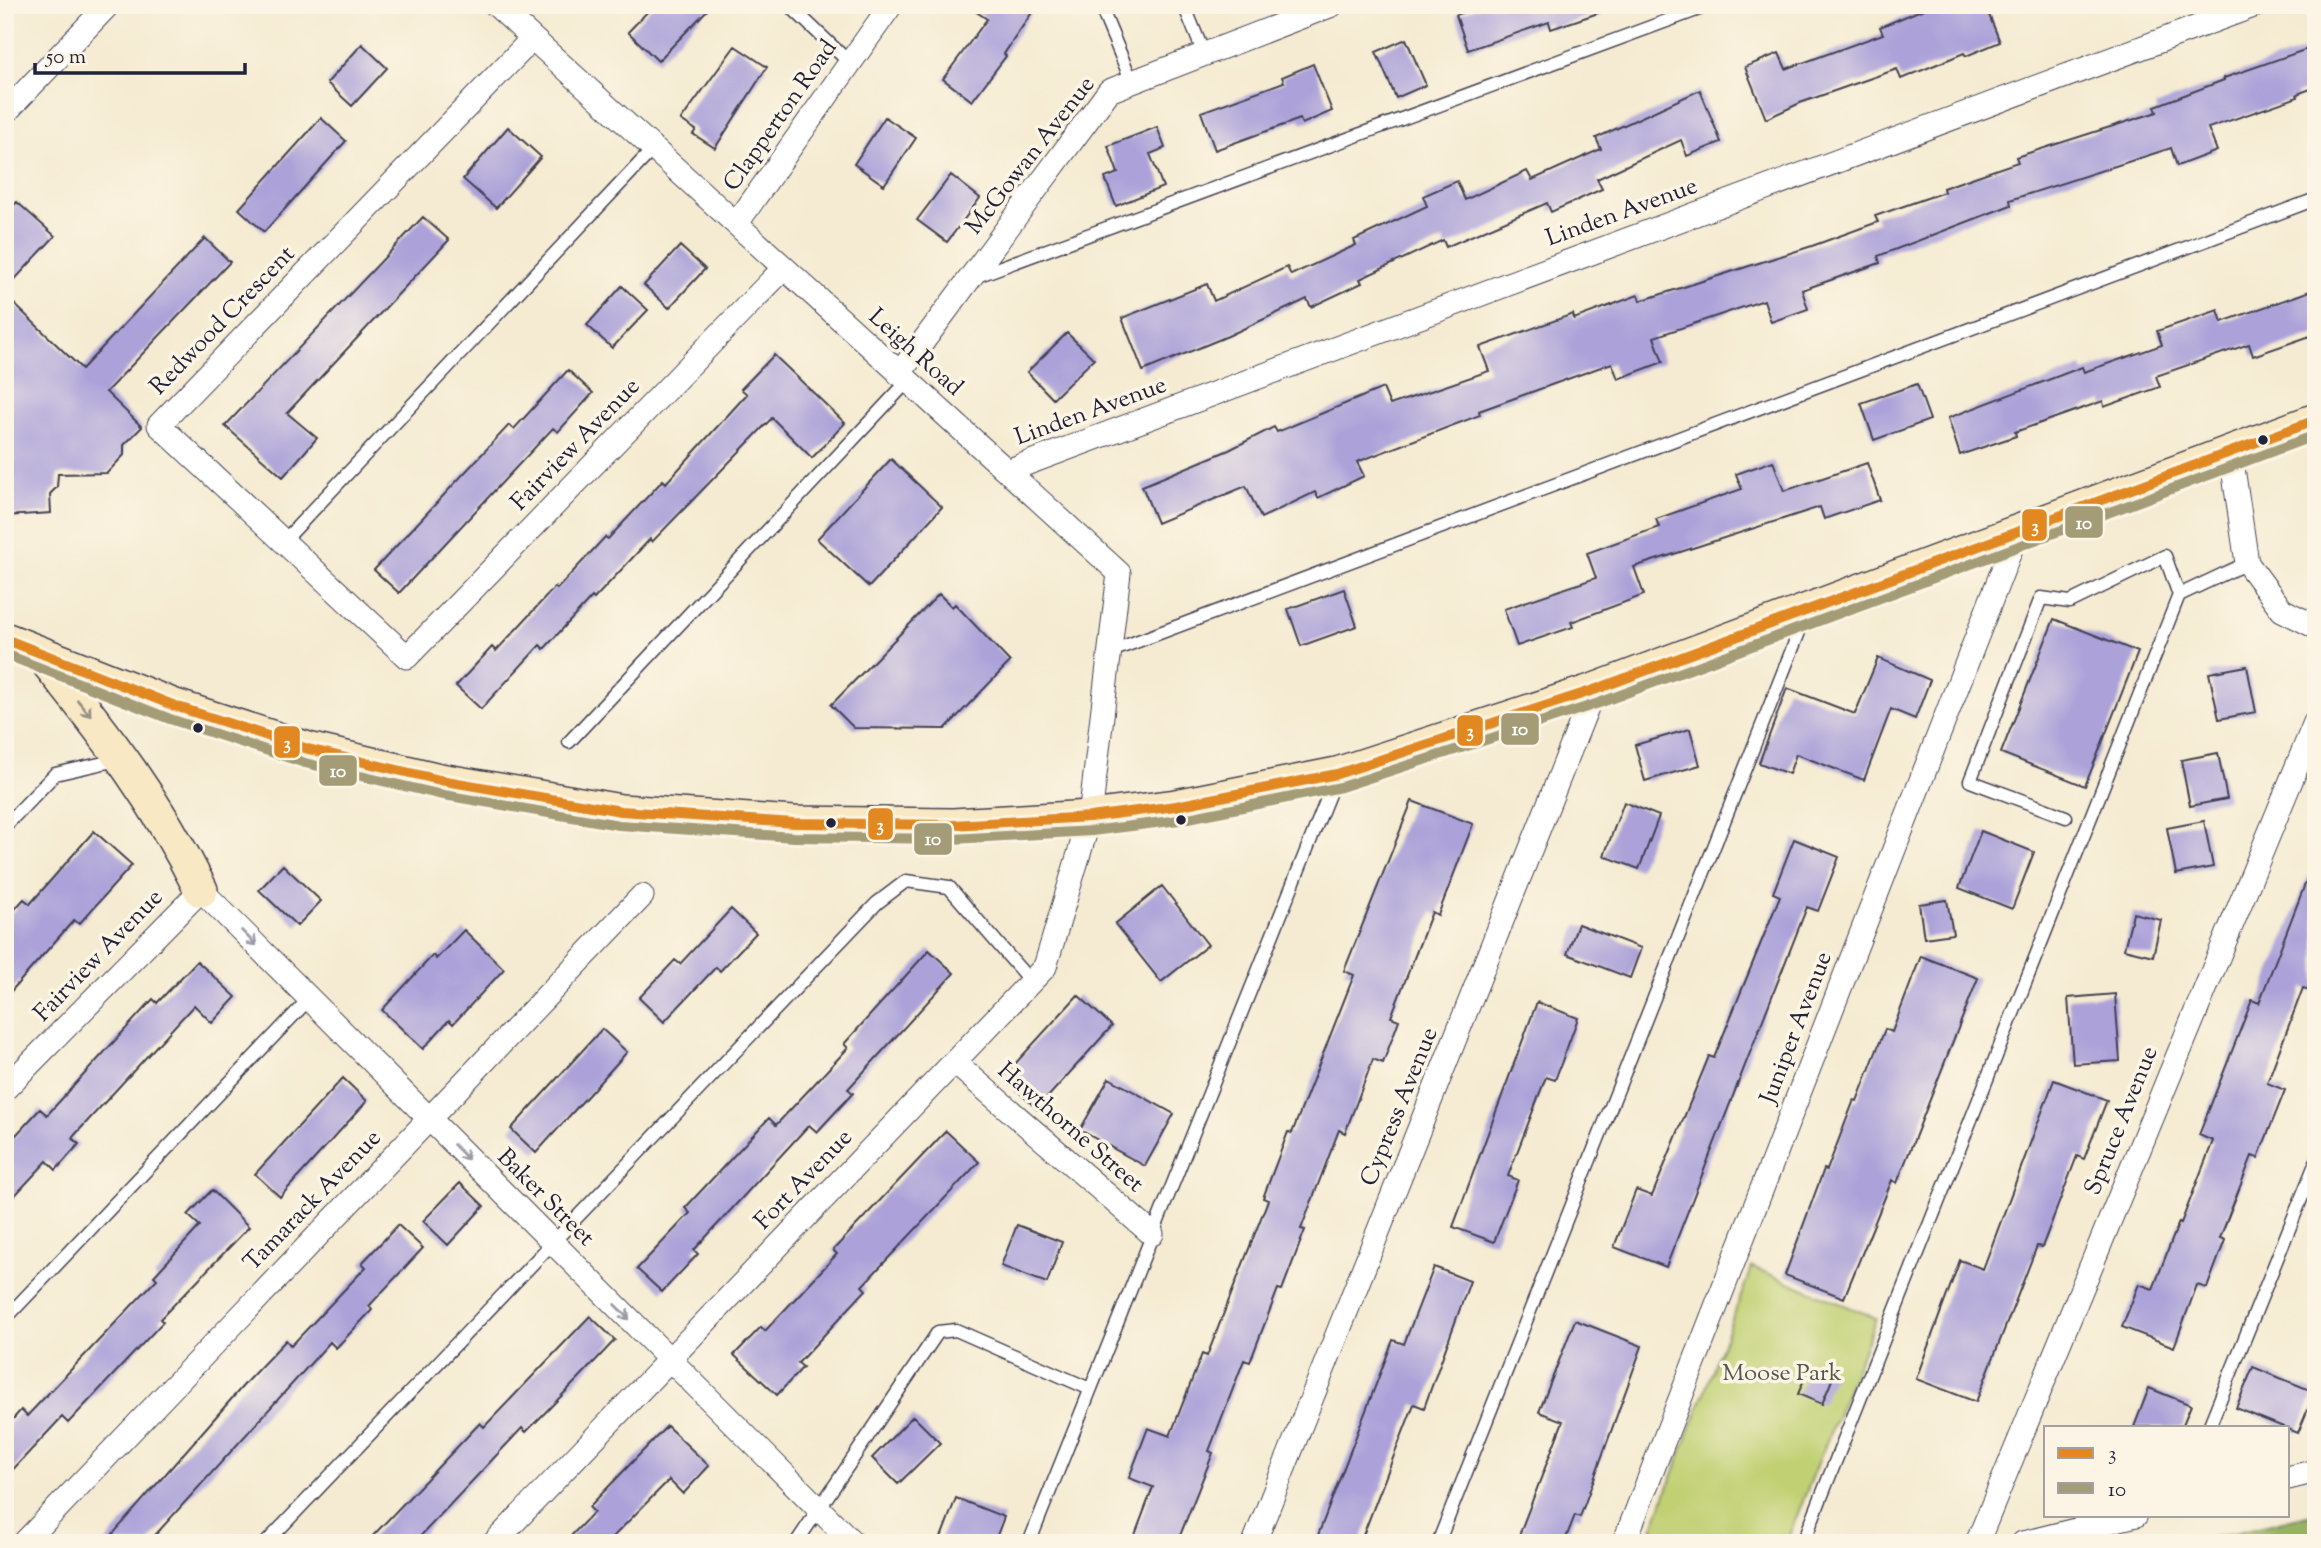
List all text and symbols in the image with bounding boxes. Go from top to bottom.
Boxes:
scale bar [35,32,245,76]
street label: Clapperton Road [716,33,846,199]
text: 50 m [45,43,86,73]
street label: McGowan Avenue [958,69,1104,243]
street label: Linden Avenue [1541,170,1703,256]
street label: Redwood Crescent [143,239,303,403]
street label: Leigh Road [860,301,970,405]
street label: Linden Avenue [1010,369,1172,455]
street label: Fairview Avenue [504,371,648,519]
unlabelled marker [2256,433,2270,447]
line badge: 10 [2064,505,2104,539]
line badge: 3 [2021,508,2048,542]
text: 10 [2076,511,2092,538]
text: 3 [2031,514,2039,541]
one-way arrow [77,699,92,717]
line badge: 10 [1500,712,1540,746]
line badge: 3 [1456,714,1484,747]
text: 10 [1512,717,1528,744]
text: 3 [1466,719,1474,746]
unlabelled marker [191,721,205,735]
line badge: 3 [273,725,301,759]
text: 3 [283,731,291,758]
line badge: 10 [318,754,358,787]
text: 10 [330,759,346,786]
line badge: 3 [867,807,894,841]
text: 3 [876,813,884,840]
unlabelled marker [1174,813,1188,827]
unlabelled marker [824,816,838,830]
line badge: 10 [913,822,953,856]
text: 10 [925,827,941,854]
street label: Fairview Avenue [27,882,171,1030]
one-way arrow [240,929,257,946]
street label: Juniper Avenue [1752,947,1842,1111]
street label: Cypress Avenue [1353,1022,1447,1192]
street label: Spruce Avenue [2077,1041,2167,1201]
street label: Hawthorne Street [989,1055,1151,1201]
street label: Fort Avenue [747,1122,861,1238]
street label: Tamarack Avenue [236,1123,390,1279]
street label: Baker Street [488,1141,602,1255]
one-way arrow [452,1143,469,1160]
one-way arrow [613,1304,630,1321]
park label: Moose Park [1722,1357,1842,1391]
legend [2044,1426,2290,1516]
text: 3 [2108,1440,2116,1470]
text: 10 [2108,1476,2126,1506]

